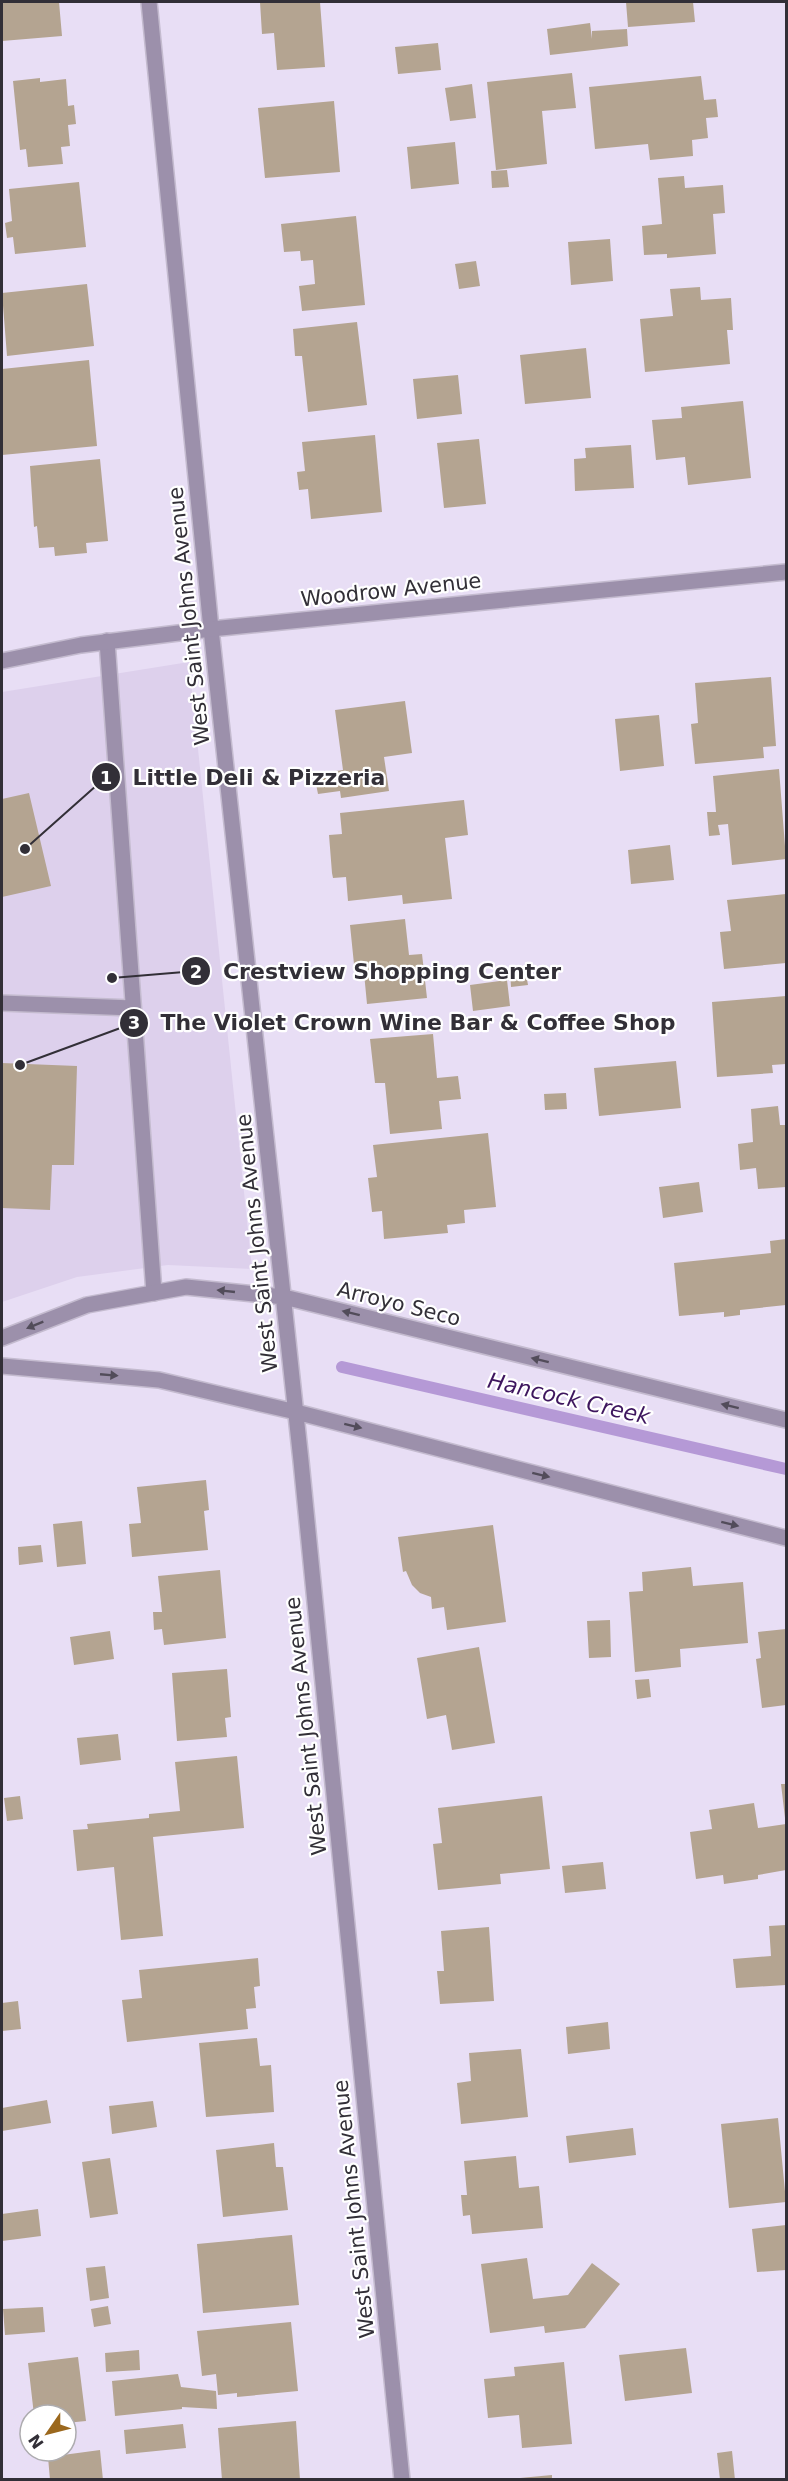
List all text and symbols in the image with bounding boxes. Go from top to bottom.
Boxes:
street label: West Saint Johns Avenue [163,486,215,746]
street label: Woodrow Avenue [300,569,482,611]
callout: Little Deli & Pizzeria [91,757,398,797]
text: Little Deli & Pizzeria [133,765,385,790]
text: 1 [100,767,112,788]
callout: Crestview Shopping Center [181,951,573,991]
text: Crestview Shopping Center [223,959,561,984]
text: 2 [190,961,202,982]
callout: The Violet Crown Wine Bar & Coffee Shop [119,1003,688,1043]
text: The Violet Crown Wine Bar & Coffee Shop [161,1010,675,1035]
text: 3 [128,1012,140,1033]
street label: West Saint Johns Avenue [231,1113,283,1373]
street label: Arroyo Seco [335,1277,463,1331]
one-way arrow [216,1286,235,1296]
one-way arrow [342,1308,360,1318]
one-way arrow [26,1321,44,1330]
one-way arrow [531,1354,549,1364]
water label: Hancock Creek [485,1368,654,1430]
one-way arrow [99,1370,118,1380]
one-way arrow [720,1400,739,1410]
one-way arrow [343,1422,362,1432]
one-way arrow [533,1471,551,1480]
one-way arrow [721,1519,739,1529]
street label: West Saint Johns Avenue [280,1596,332,1856]
street label: West Saint Johns Avenue [328,2079,380,2339]
north arrow [18,2403,78,2463]
text: N [25,2430,48,2452]

